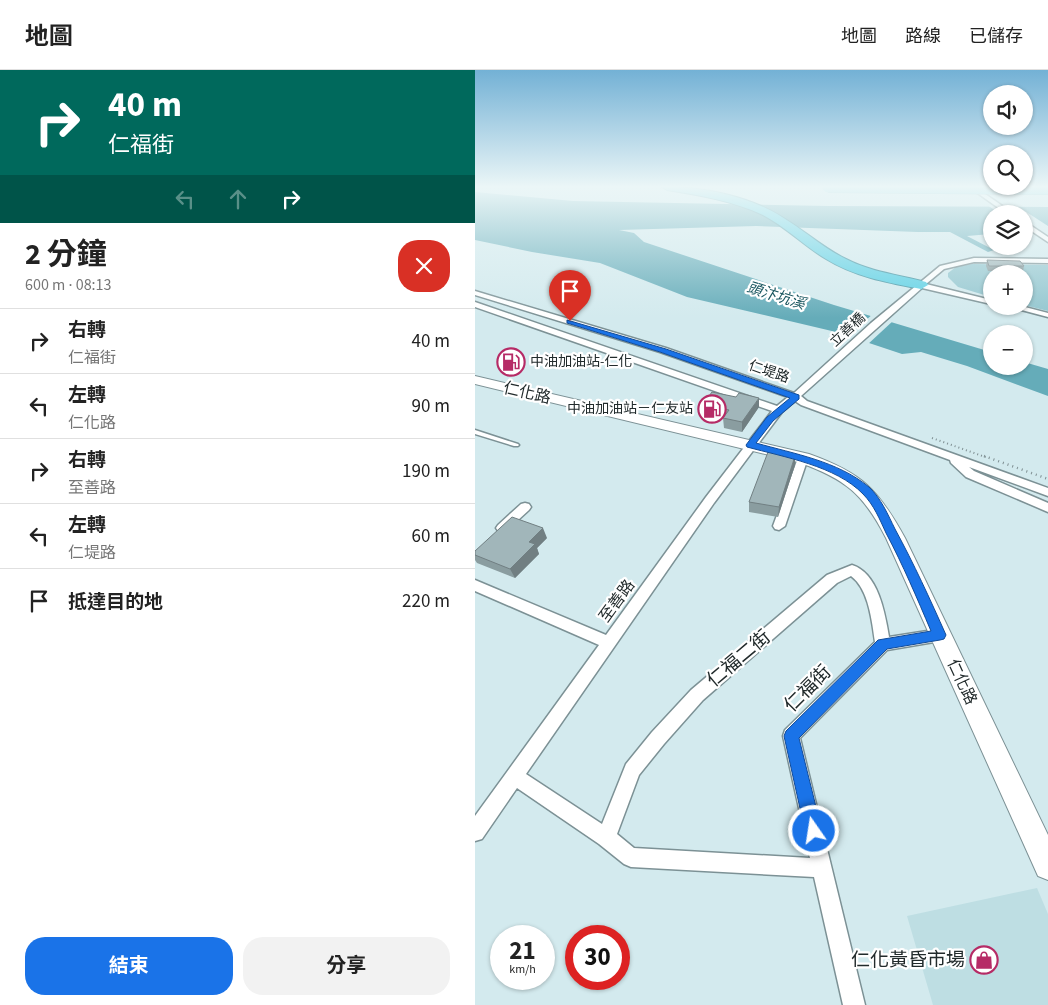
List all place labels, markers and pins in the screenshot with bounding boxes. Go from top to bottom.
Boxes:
pin [549,270,591,321]
fuel station icon: 中油加油站-仁化 [496,347,526,377]
place label: 中油加油站-仁化 [530,352,632,372]
fuel station icon: 中油加油站－仁友站 [697,394,727,424]
place label: 中油加油站－仁友站 [567,399,693,419]
shop icon: 仁化黃昏市場 [969,945,999,975]
place label: 仁化黃昏市場 [851,947,965,974]

